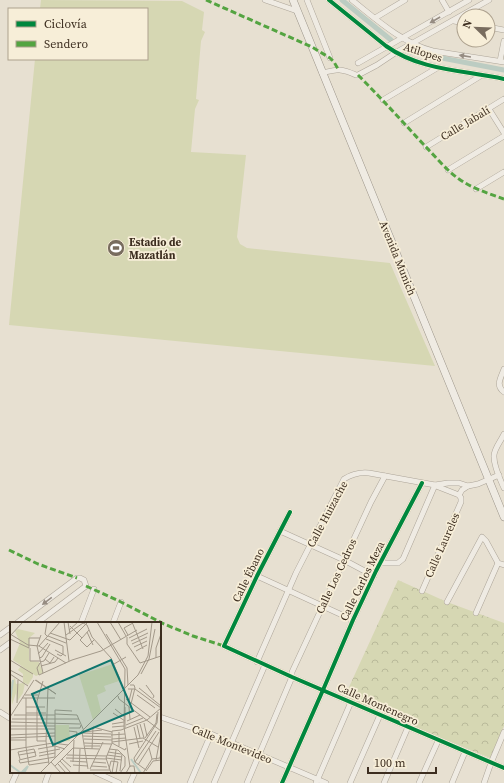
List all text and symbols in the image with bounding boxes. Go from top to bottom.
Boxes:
legend [8,8,148,60]
north arrow [456,8,496,48]
text: Ciclovía [44,16,88,32]
one-way arrow [429,16,441,23]
text: N [459,18,476,31]
text: Sendero [44,36,88,52]
street label: Atilopes [402,39,444,66]
one-way arrow [459,53,472,59]
street label: Calle Jabalí [438,103,493,144]
street label: Avenida Munich [376,218,420,298]
place label: Estadio de Mazatlán [129,235,181,263]
sports icon: Estadio de Mazatlán [106,238,126,258]
street label: Calle Huizache [304,478,351,550]
street label: Calle Laureles [421,510,464,580]
street label: Calle Los Cedros [312,536,361,616]
street label: Calle Carlos Meza [337,539,388,624]
street label: Calle Ébano [229,546,268,605]
one-way arrow [42,596,52,604]
inset map [10,622,161,773]
street label: Calle Montenegro [335,680,421,729]
street label: Calle Montevideo [189,722,274,767]
scale bar [368,749,436,775]
text: 100 m [374,755,406,771]

